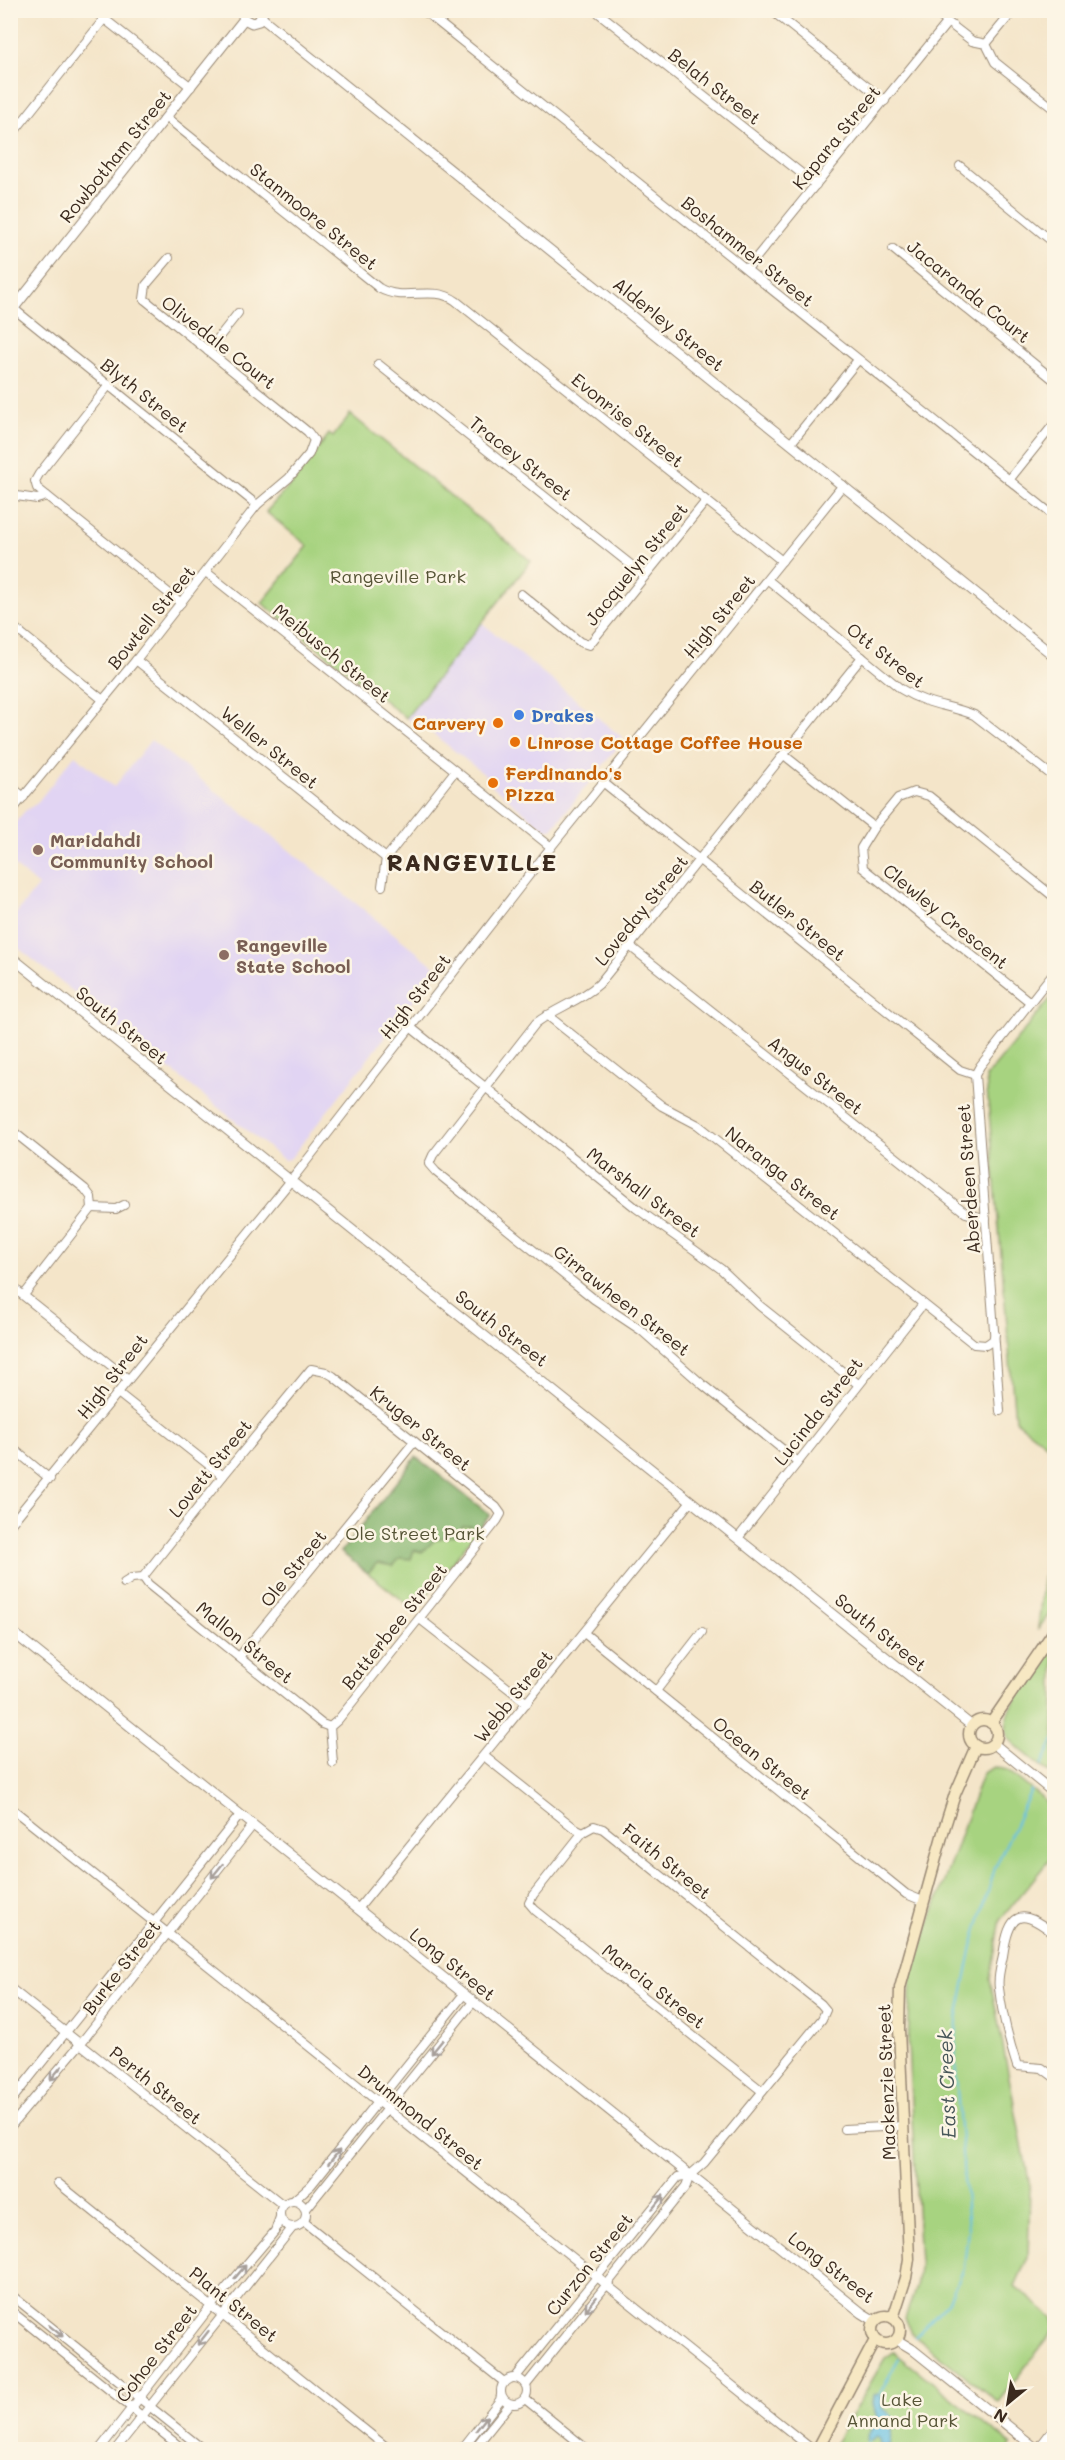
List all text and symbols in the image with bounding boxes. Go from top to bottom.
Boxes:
street label: Belah Street [664,42,766,130]
street label: Kapara Street [786,80,886,194]
street label: Rowbotham Street [54,84,176,228]
street label: Stanmoore Street [245,157,383,275]
street label: Boshammer Street [677,190,819,312]
street label: Jacaranda Court [902,234,1036,348]
street label: Alderley Street [608,272,730,376]
street label: Olivedale Court [157,290,281,394]
street label: Blyth Street [96,352,194,438]
street label: Evonrise Street [567,367,689,473]
street label: Tracey Street [465,410,577,506]
street label: Jacquelyn Street [579,498,693,630]
street label: Bowtell Street [102,560,200,674]
park label: Rangeville Park [330,564,466,588]
street label: High Street [678,569,760,663]
street label: Meibusch Street [268,598,396,708]
street label: Ott Street [842,617,930,693]
street label: Weller Street [216,700,324,794]
place label: Drakes [531,703,594,727]
marker: Drakes [512,708,526,722]
place label: Carvery [413,711,486,735]
marker: Carvery [491,716,505,730]
place label: Linrose Cottage Coffee House [527,730,803,754]
marker: Linrose Cottage Coffee House [508,735,522,749]
place label: Ferdinando's Pizza [505,761,622,806]
marker: Ferdinando's Pizza [486,776,500,790]
place label: Maridahdi Community School [50,828,213,873]
marker: Maridahdi Community School [31,843,45,857]
district label: RANGEVILLE [386,846,558,877]
street label: Loveday Street [589,850,693,970]
street label: Clewley Crescent [878,858,1014,974]
street label: Butler Street [745,874,851,966]
place label: Rangeville State School [236,933,351,978]
marker: Rangeville State School [217,948,231,962]
street label: High Street [374,948,456,1044]
street label: South Street [71,981,173,1069]
street label: Angus Street [763,1030,869,1120]
street label: Aberdeen Street [951,1103,985,1255]
street label: Naranga Street [721,1121,845,1225]
street label: Marshall Street [582,1141,706,1243]
street label: Girrawheen Street [549,1239,695,1361]
street label: South Street [451,1284,553,1372]
street label: High Street [71,1328,153,1424]
street label: Lucinda Street [768,1352,868,1470]
street label: Kruger Street [365,1380,477,1476]
street label: Lovett Street [163,1414,257,1522]
park label: Ole Street Park [345,1521,485,1545]
street label: Ole Street [254,1524,332,1612]
street label: Batterbee Street [336,1558,452,1694]
street label: South Street [830,1588,932,1676]
street label: Mallon Street [191,1595,299,1689]
street label: Webb Street [468,1645,558,1747]
street label: Ocean Street [708,1711,816,1805]
street label: Faith Street [618,1818,716,1904]
one-way arrow [210,1863,223,1879]
street label: Burke Street [77,1915,165,2019]
street label: Long Street [405,1922,501,2006]
street label: Marcia Street [597,1938,711,2034]
street label: Mackenzie Street [871,2003,901,2161]
water label: East Creek [931,2029,961,2139]
one-way arrow [430,2039,443,2055]
street label: Perth Street [105,2040,207,2130]
street label: Drummond Street [353,2059,489,2175]
one-way arrow [49,2065,63,2080]
one-way arrow [327,2149,340,2165]
one-way arrow [651,2194,664,2210]
street label: Curzon Street [540,2208,638,2320]
street label: Long Street [784,2226,880,2308]
street label: Plant Street [185,2261,283,2347]
one-way arrow [233,2265,247,2280]
one-way arrow [584,2296,597,2312]
street label: Cohoe Street [110,2299,202,2407]
one-way arrow [48,2324,64,2337]
one-way arrow [197,2330,210,2346]
north arrow [978,2373,1038,2433]
park label: Lake Annand Park [846,2387,958,2432]
text: N [990,2404,1011,2429]
one-way arrow [476,2415,489,2431]

